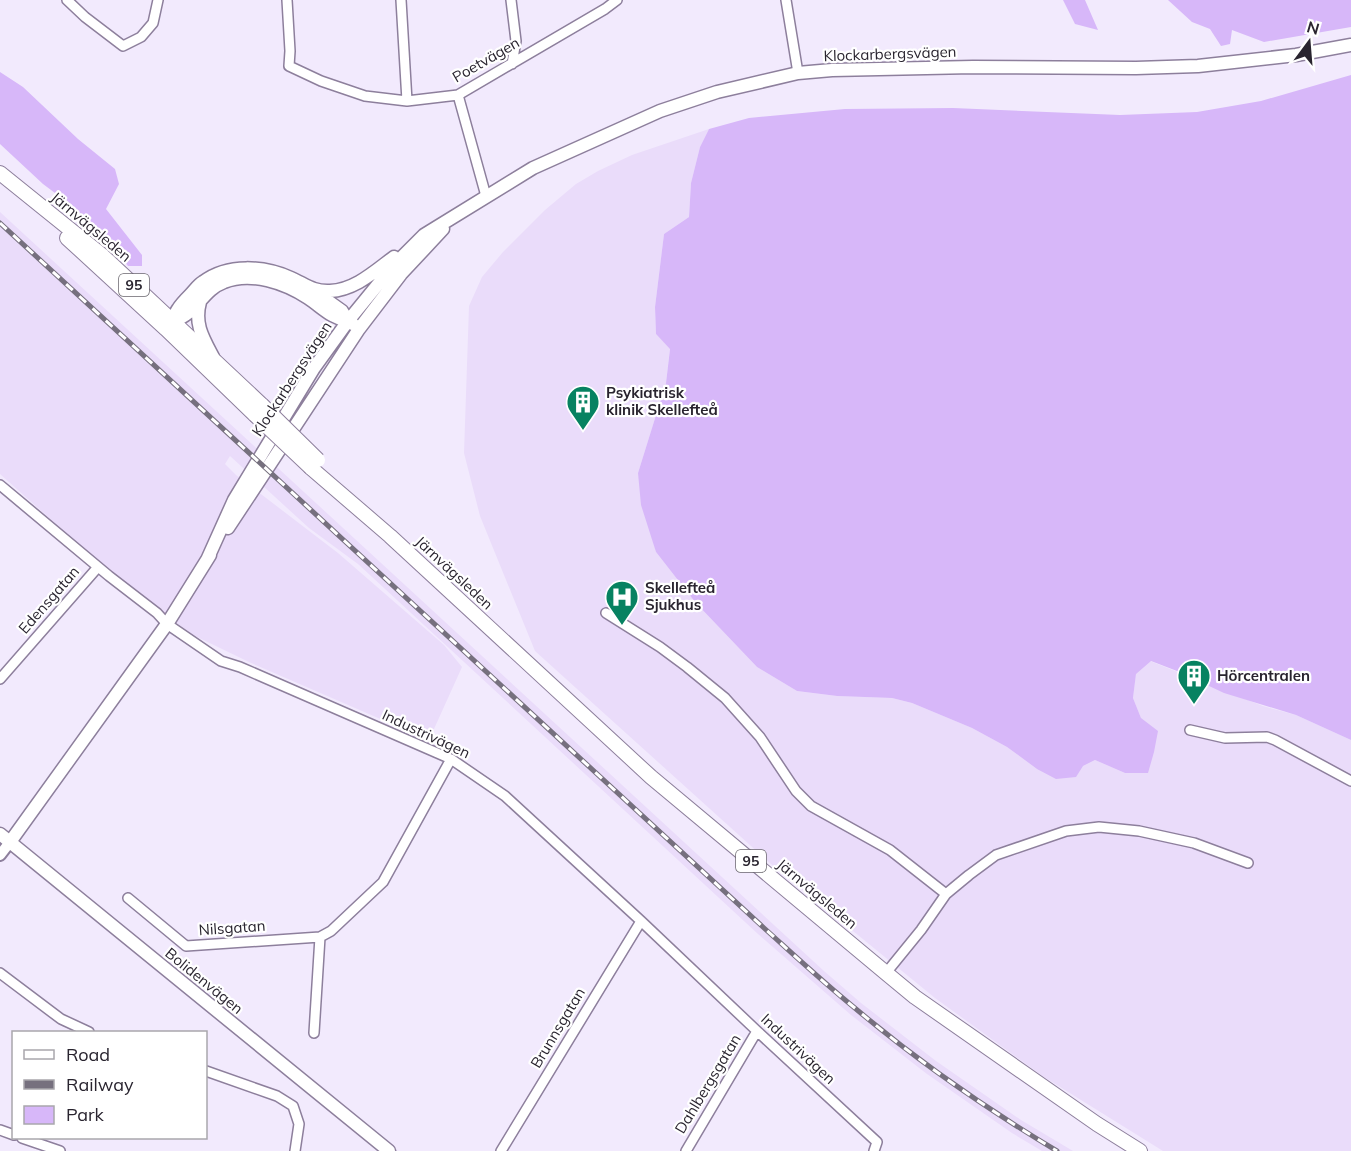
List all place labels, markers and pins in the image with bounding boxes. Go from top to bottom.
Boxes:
place label: Psykiatrisk klinik Skellefteå [606,383,718,419]
building icon: Psykiatrisk klinik Skellefteå [565,384,601,431]
place label: Skellefteå Sjukhus [645,578,715,614]
hospital icon: Skellefteå Sjukhus [604,579,640,626]
building icon: Hörcentralen [1176,658,1212,705]
place label: Hörcentralen [1217,666,1310,685]

